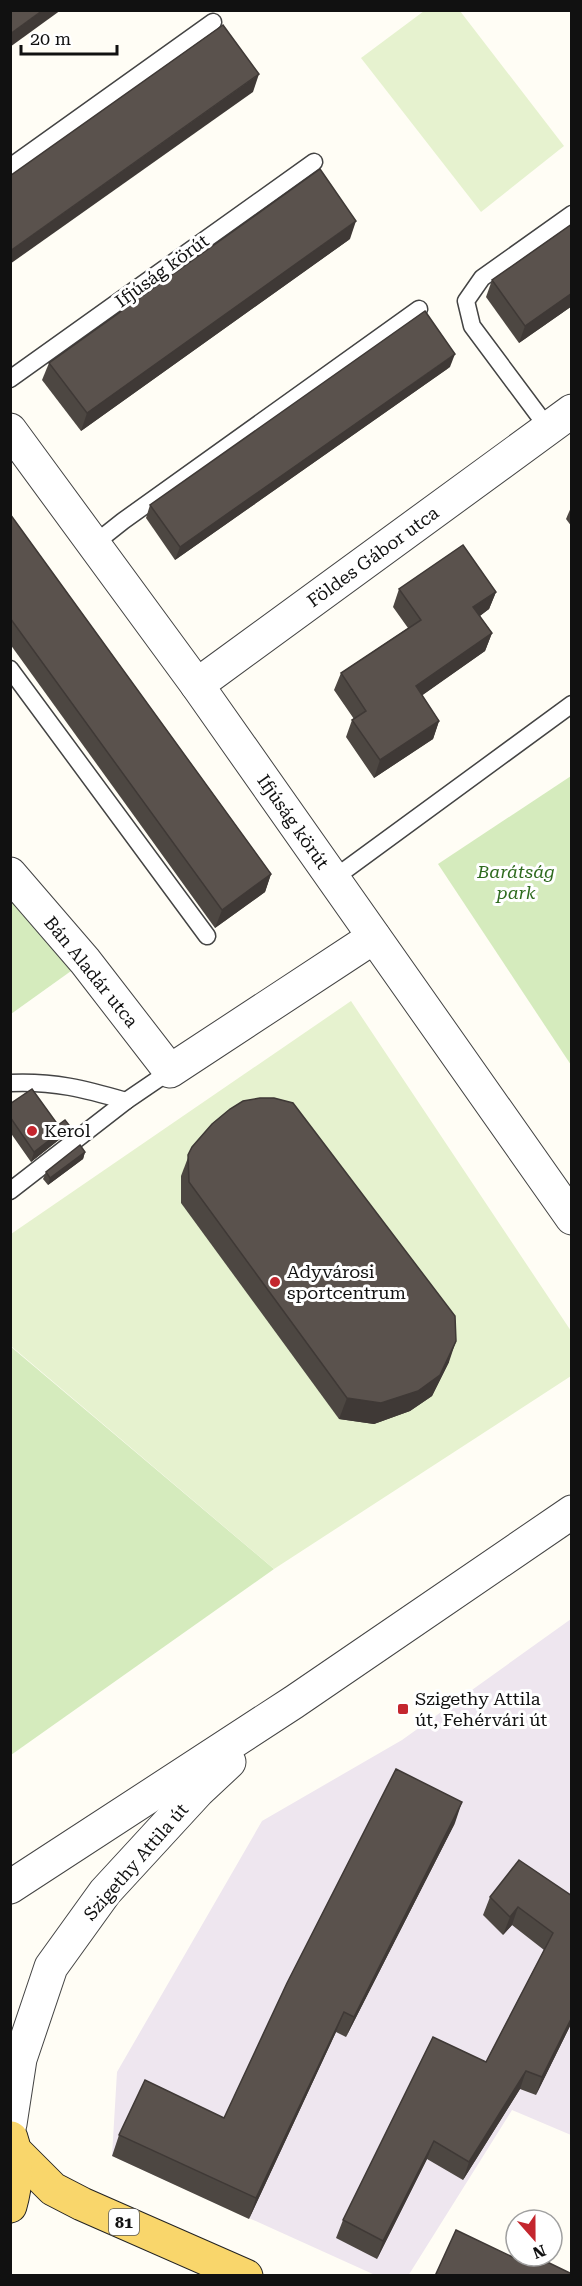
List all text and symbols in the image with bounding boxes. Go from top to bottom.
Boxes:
scale bar [21,18,117,56]
text: 20 m [30,28,71,49]
street label: Ifjúság körút [111,230,213,311]
street label: Földes Gábor utca [303,502,443,611]
street label: Ifjúság körút [253,771,334,873]
park label: Barátság park [476,861,555,903]
street label: Bán Aladár utca [40,912,143,1032]
place label: Kerol [44,1120,91,1141]
marker: Kerol [25,1124,39,1138]
place label: Adyvárosi sportcentrum [287,1261,406,1303]
marker: Adyvárosi sportcentrum [268,1275,282,1289]
place label: Szigethy Attila út, Fehérvári út [415,1688,548,1730]
marker: Szigethy Attila út, Fehérvári út [396,1702,410,1716]
street label: Szigethy Attila út [79,1799,192,1924]
north arrow [504,2208,564,2268]
road number: 81 [109,2209,139,2235]
text: N [530,2240,548,2263]

